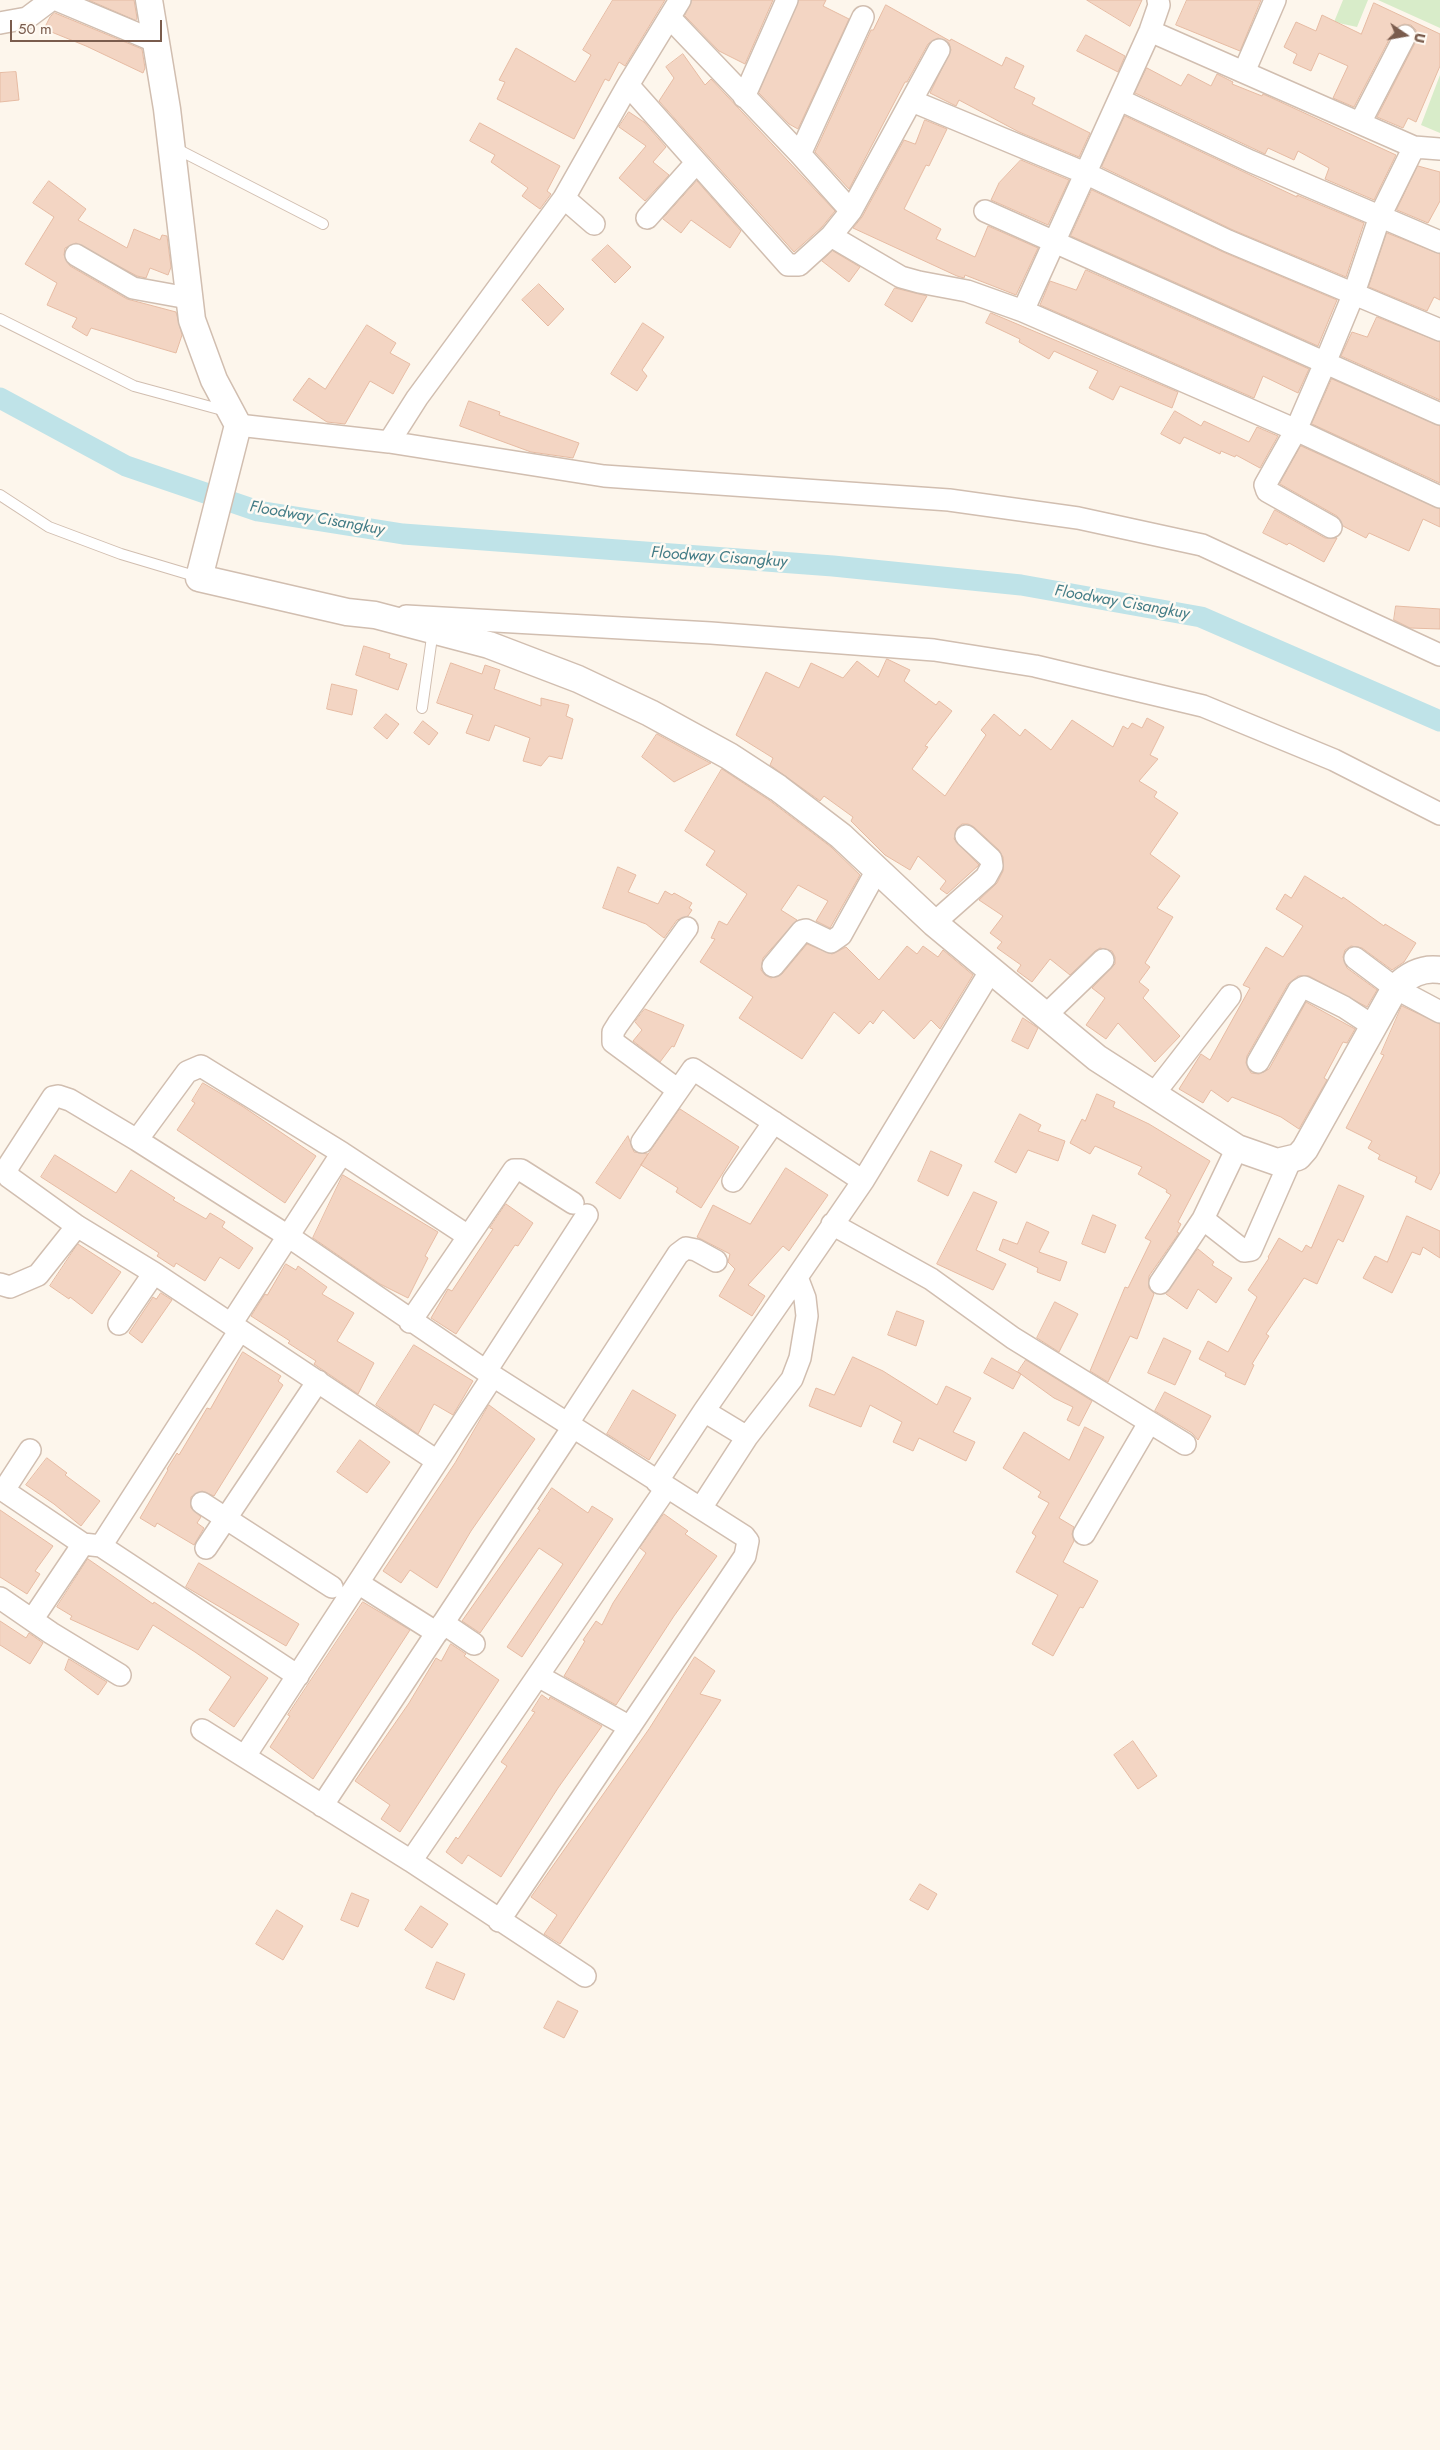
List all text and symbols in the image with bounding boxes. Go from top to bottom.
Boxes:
scale bar [12,10,165,42]
north arrow [1380,10,1430,60]
text: 50 m [18,18,52,40]
text: U [1409,31,1430,45]
water label: Floodway Cisangkuy [248,498,386,540]
water label: Floodway Cisangkuy [650,544,788,572]
water label: Floodway Cisangkuy [1053,582,1191,624]

